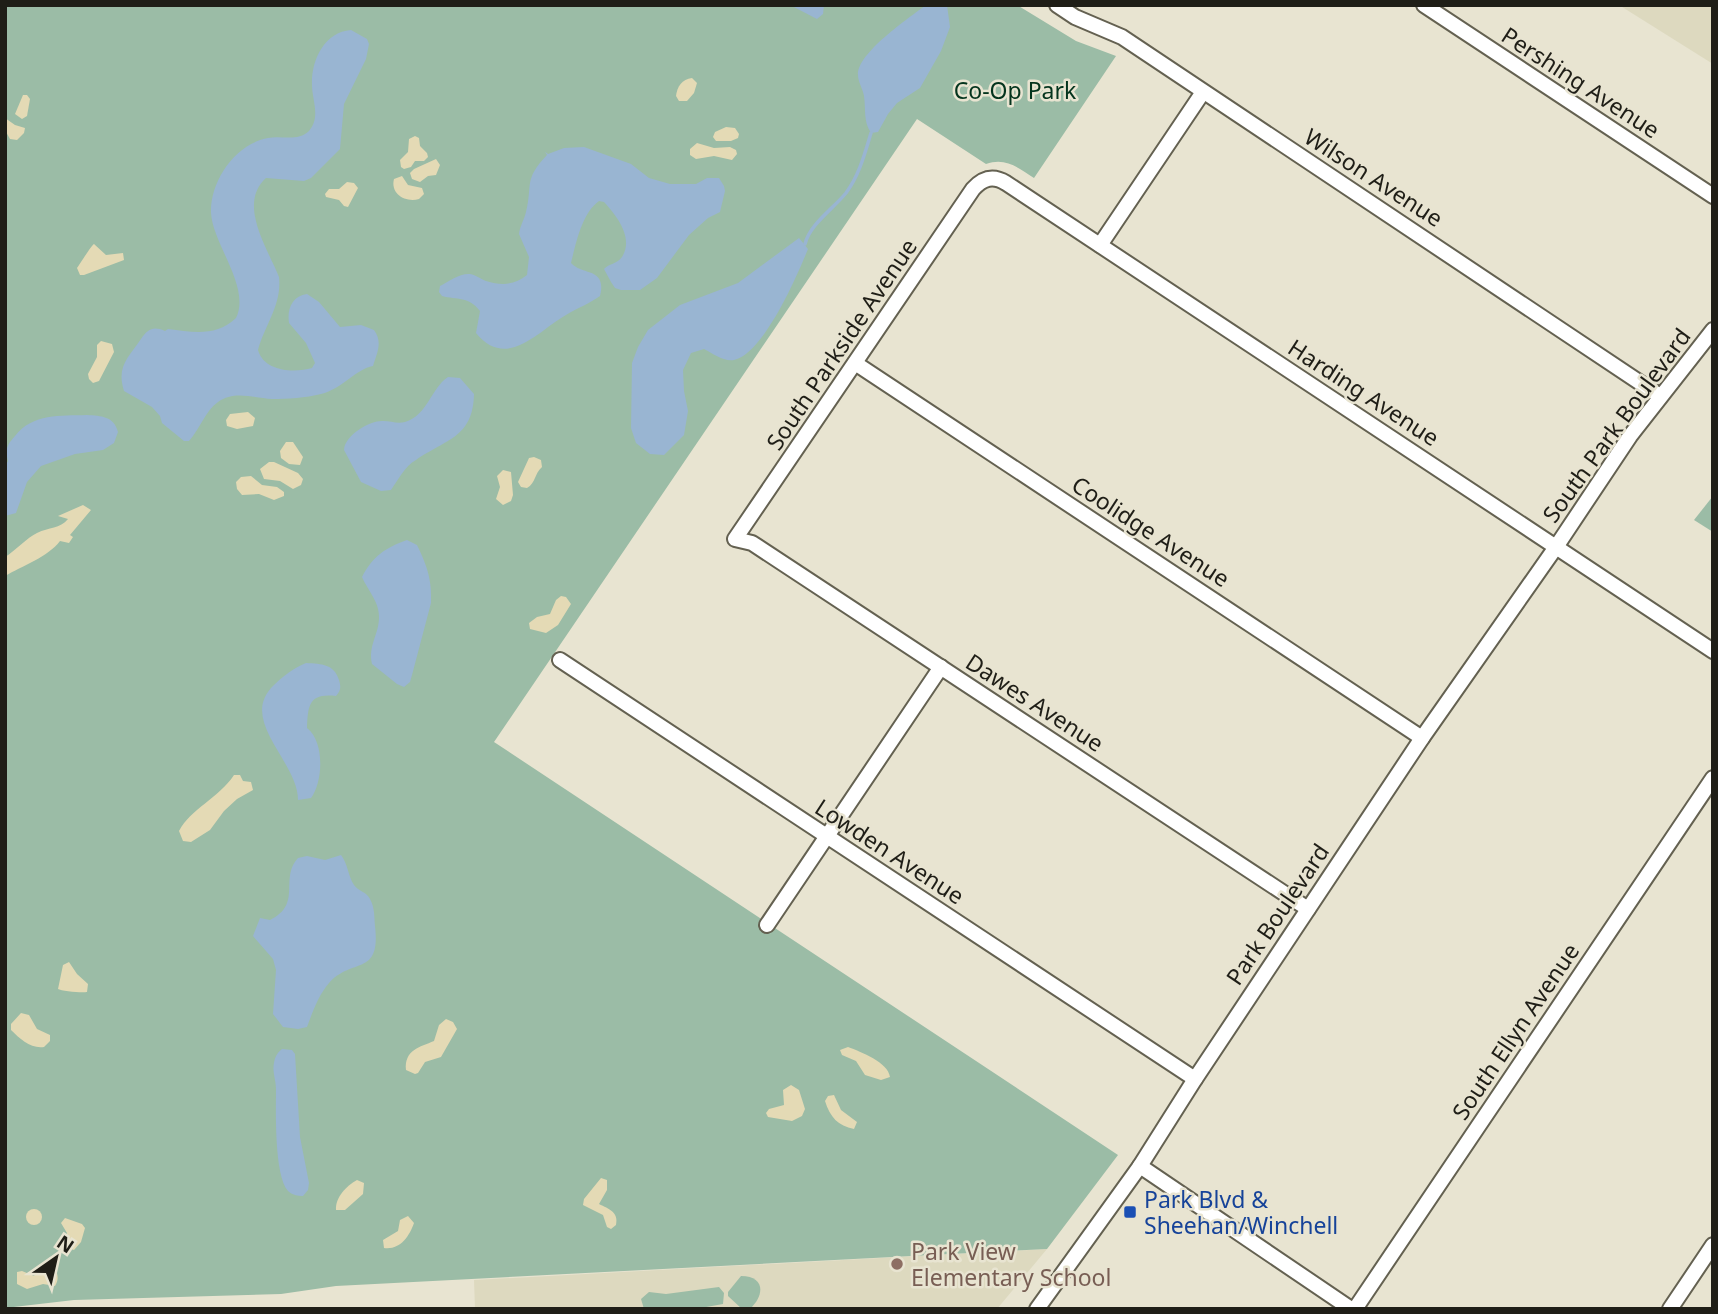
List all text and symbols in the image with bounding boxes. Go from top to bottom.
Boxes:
street label: Pershing Avenue [1496,19,1666,145]
park label: Co-Op Park [954,74,1077,106]
street label: Wilson Avenue [1299,120,1449,234]
street label: South Parkside Avenue [758,232,924,456]
street label: South Park Boulevard [1535,321,1697,529]
street label: Harding Avenue [1282,331,1446,453]
street label: Coolidge Avenue [1066,468,1236,594]
street label: Dawes Avenue [960,645,1110,759]
street label: Lowden Avenue [809,791,971,911]
street label: Park Boulevard [1218,837,1336,991]
street label: South Ellyn Avenue [1444,936,1586,1126]
place label: Park Blvd & Sheehan/Winchell [1144,1183,1338,1241]
marker: Park Blvd & Sheehan/Winchell [1122,1204,1138,1220]
north arrow [21,1223,91,1293]
text: N [52,1229,79,1259]
place label: Park View Elementary School [911,1235,1111,1293]
marker: Park View Elementary School [889,1256,905,1272]

